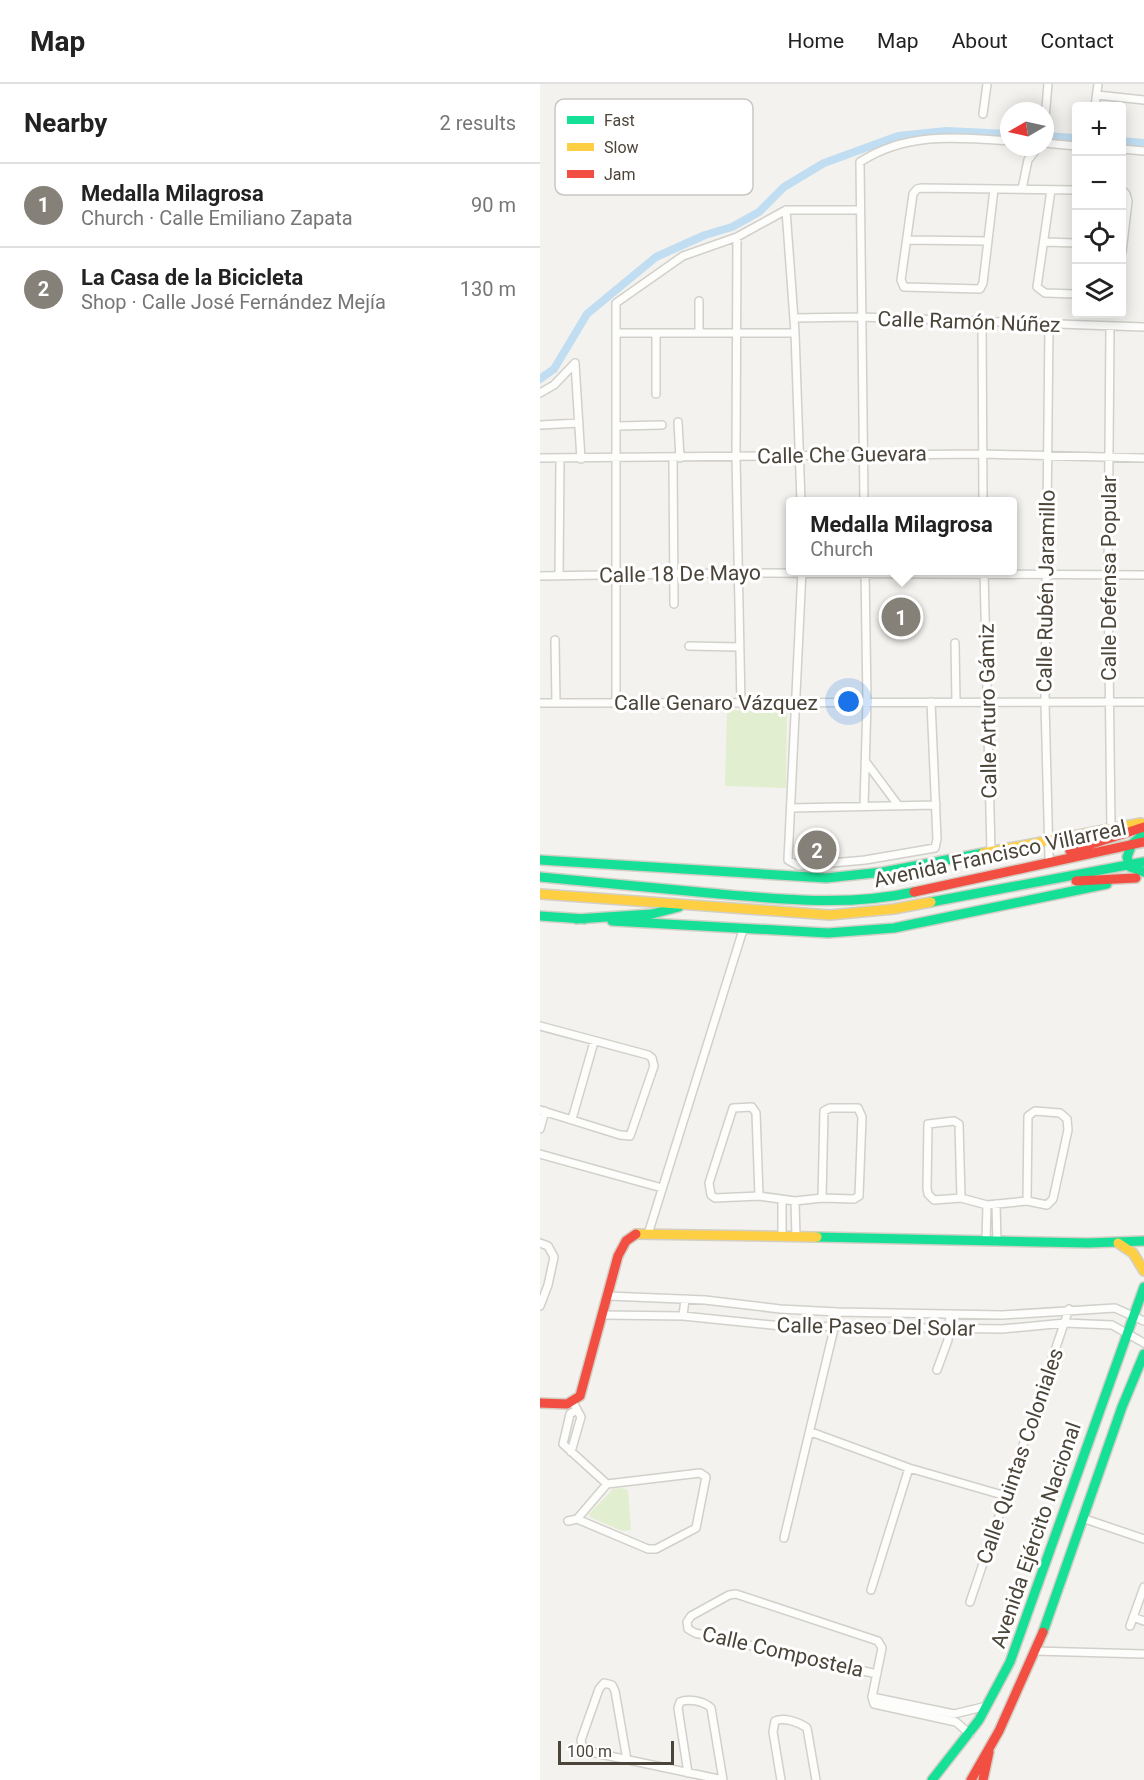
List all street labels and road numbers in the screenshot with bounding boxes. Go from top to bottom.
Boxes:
street label: Calle Ramón Núñez [877,307,1061,337]
street label: Calle Che Guevara [757,442,927,468]
street label: Calle Defensa Popular [1097,475,1121,681]
street label: Calle Rubén Jaramillo [1032,489,1060,693]
street label: Calle 18 De Mayo [599,561,761,587]
street label: Calle Arturo Gámiz [974,623,1002,799]
street label: Calle Genaro Vázquez [614,691,818,715]
street label: Avenida Francisco Villarreal [872,815,1128,893]
street label: Calle Paseo Del Solar [776,1313,976,1341]
street label: Calle Quintas Coloniales [972,1345,1068,1567]
street label: Avenida Ejército Nacional [986,1419,1086,1651]
street label: Calle Compostela [700,1622,866,1682]

